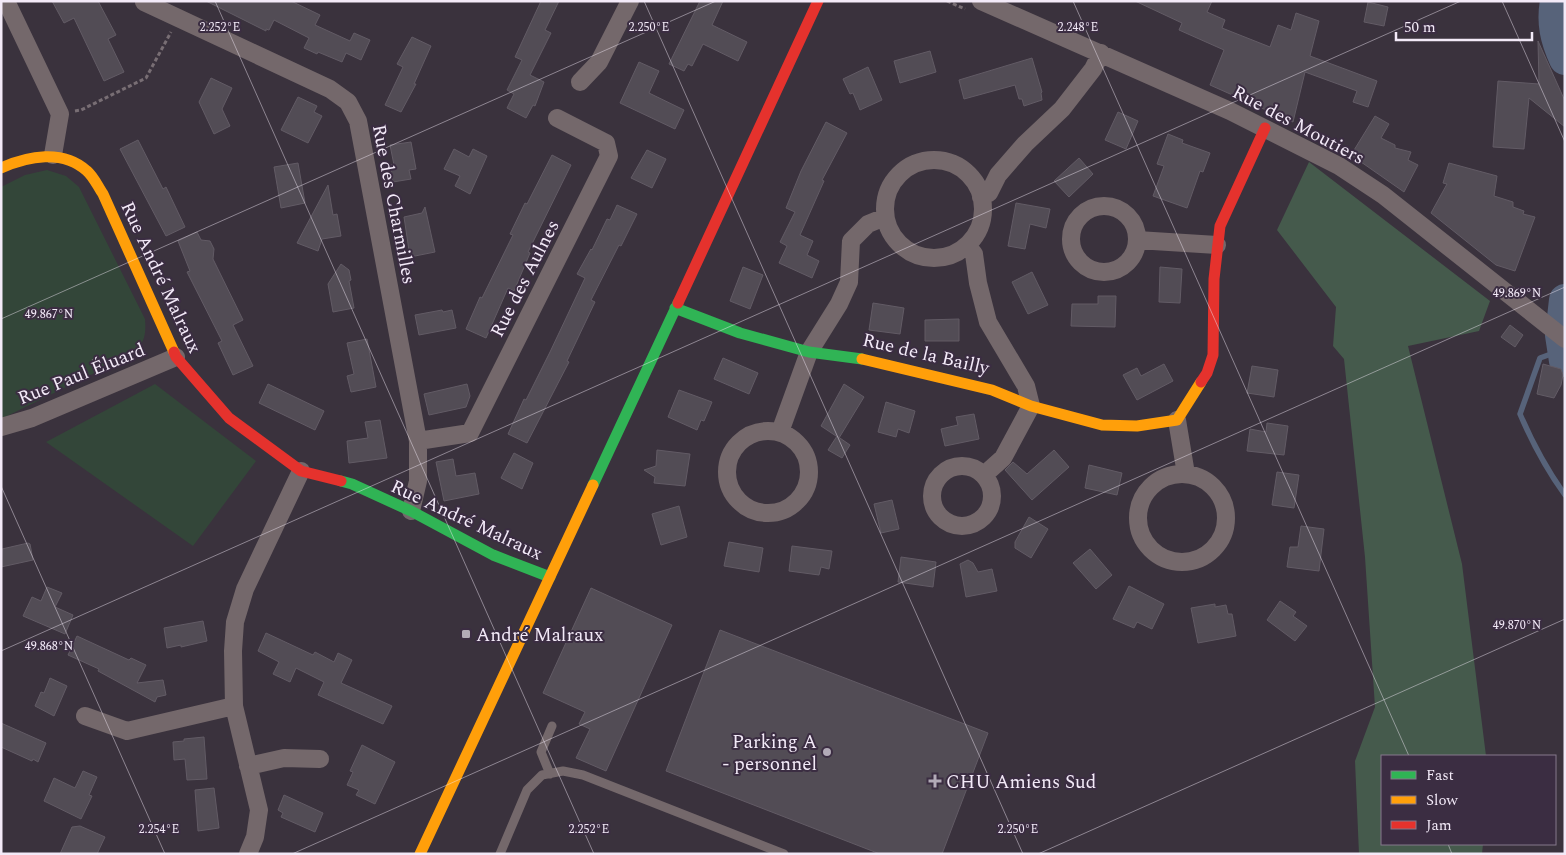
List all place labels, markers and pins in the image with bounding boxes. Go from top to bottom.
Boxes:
place label: André Malraux [476,621,604,650]
marker: André Malraux [460,628,472,640]
place label: Parking A - personnel [722,728,817,779]
marker: Parking A - personnel [821,746,833,758]
place label: CHU Amiens Sud [946,768,1096,797]
marker: CHU Amiens Sud [928,774,942,788]

